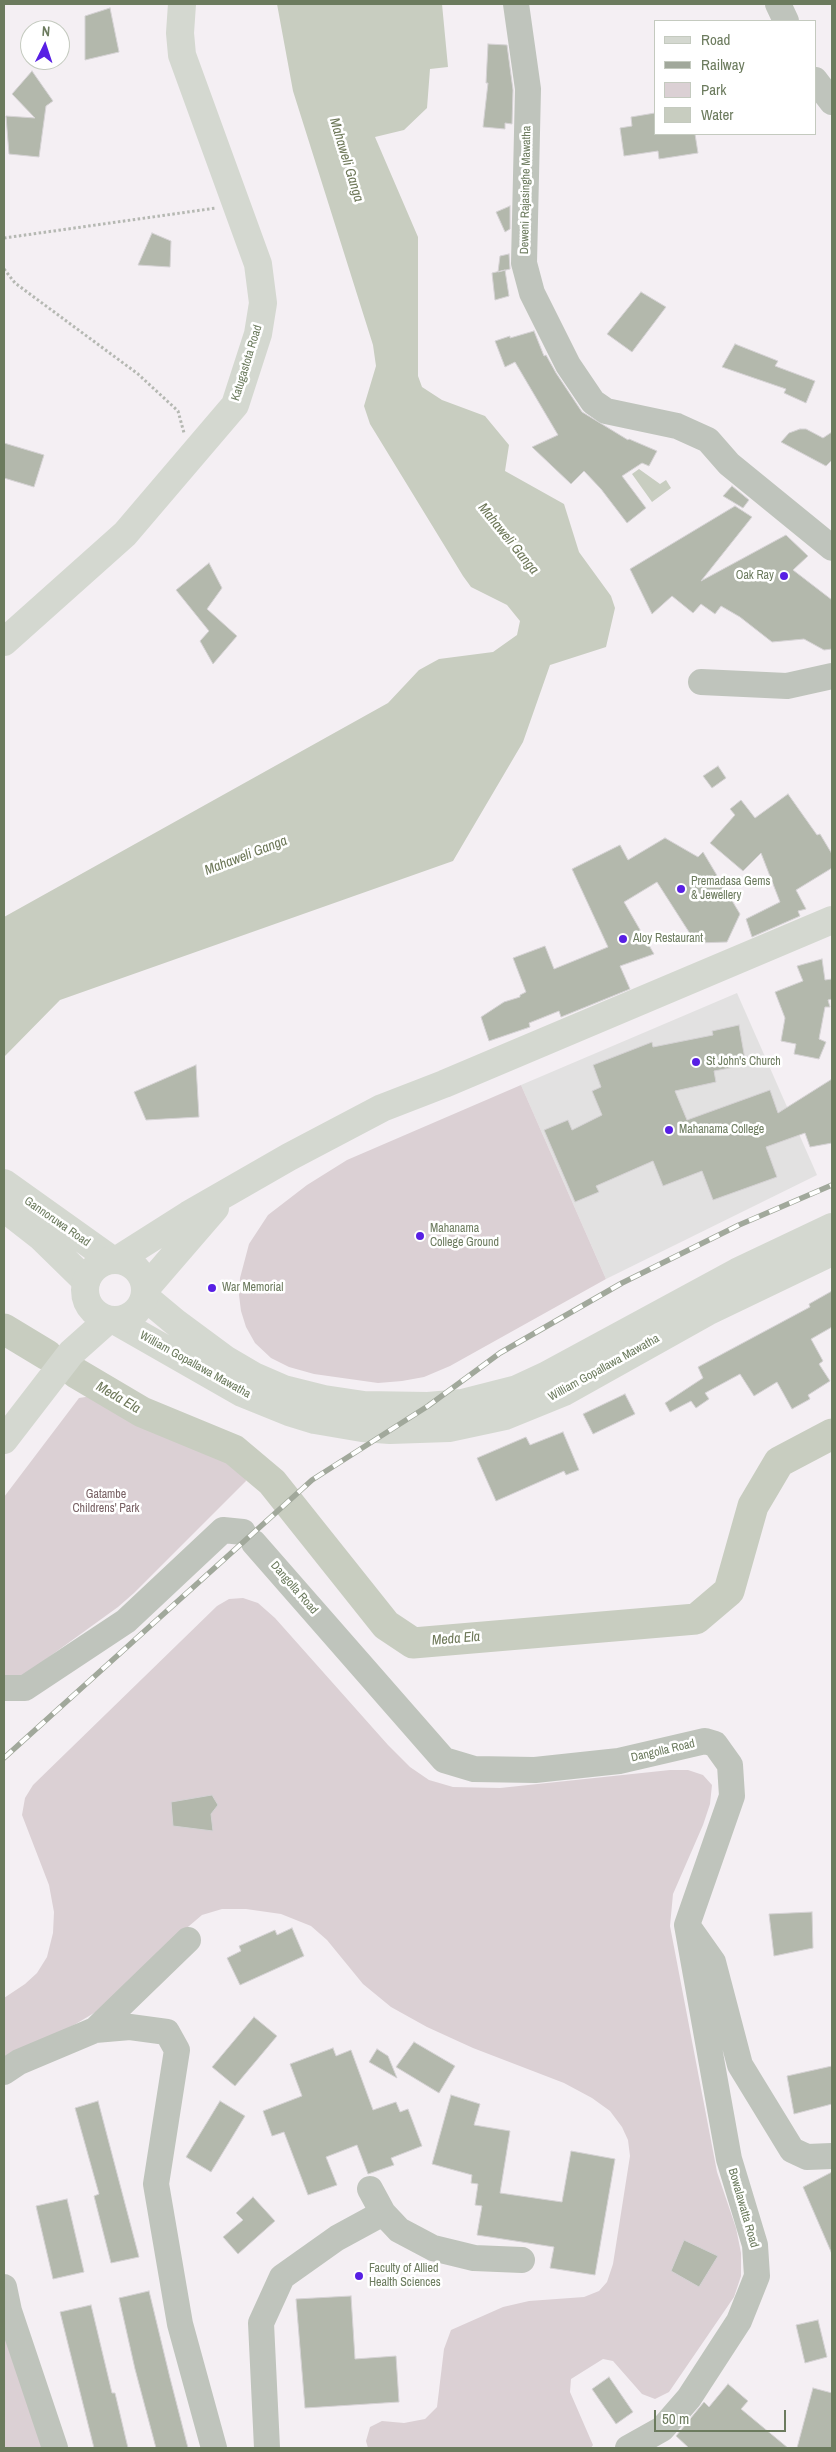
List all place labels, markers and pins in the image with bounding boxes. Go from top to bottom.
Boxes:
place label: Oak Ray [736,569,774,583]
marker: Oak Ray [778,570,790,582]
place label: Premadasa Gems & Jewellery [691,875,770,903]
marker: Premadasa Gems & Jewellery [675,883,687,895]
place label: Aloy Restaurant [633,932,703,946]
marker: Aloy Restaurant [617,933,629,945]
place label: St John's Church [706,1055,781,1069]
marker: St John's Church [690,1056,702,1068]
place label: Mahanama College [679,1123,764,1137]
marker: Mahanama College [663,1124,675,1136]
place label: Mahanama College Ground [430,1222,499,1250]
marker: Mahanama College Ground [414,1230,426,1242]
place label: War Memorial [222,1281,283,1295]
marker: War Memorial [206,1282,218,1294]
place label: Faculty of Allied Health Sciences [369,2262,441,2290]
marker: Faculty of Allied Health Sciences [353,2270,365,2282]

